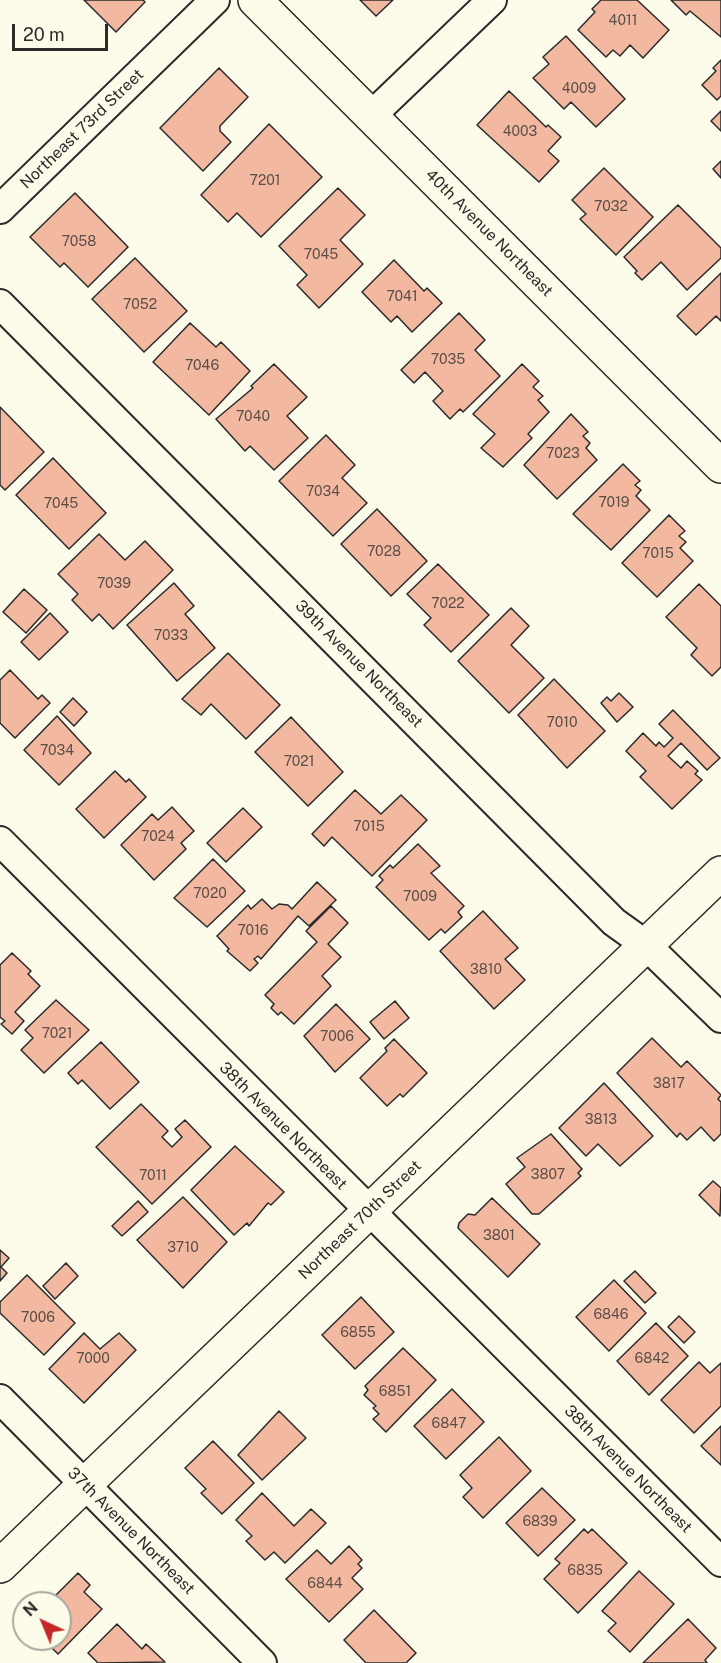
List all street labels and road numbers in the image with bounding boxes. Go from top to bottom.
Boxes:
street label: Northeast 73rd Street [16,65,148,193]
street label: 40th Avenue Northeast [421,165,557,301]
street label: 39th Avenue Northeast [291,596,427,732]
street label: 38th Avenue Northeast [215,1058,351,1194]
street label: Northeast 70th Street [295,1156,425,1284]
street label: 38th Avenue Northeast [560,1401,696,1537]
street label: 37th Avenue Northeast [63,1463,199,1599]

